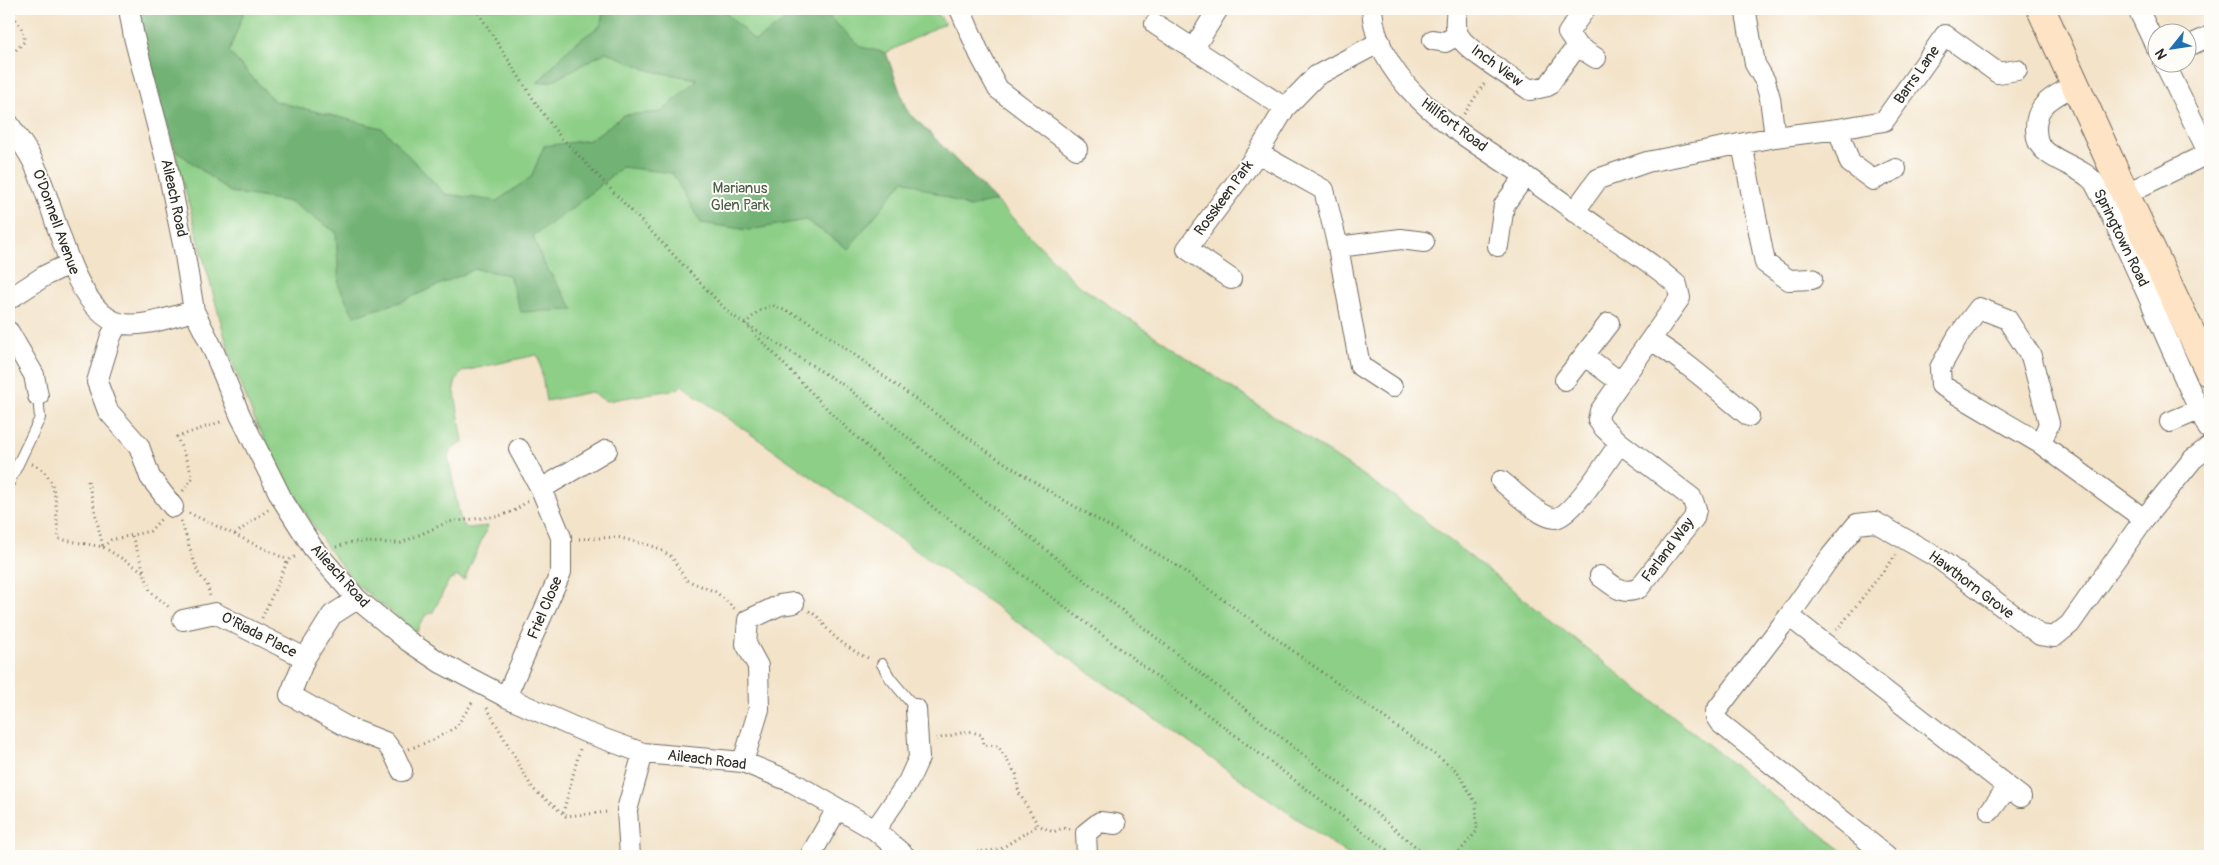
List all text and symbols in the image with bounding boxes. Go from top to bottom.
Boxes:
north arrow [2146,22,2196,72]
street label: Inch View [1467,41,1527,91]
street label: Barrs Lane [1890,42,1944,108]
text: N [2151,46,2171,63]
street label: Hillfort Road [1417,94,1491,156]
street label: Rosskeen Park [1190,156,1258,240]
street label: Aileach Road [156,157,192,239]
street label: O'Donnell Avenue [28,167,84,278]
park label: Marianus Glen Park [711,179,770,215]
street label: Springtown Road [2089,186,2153,290]
street label: Farland Way [1638,514,1699,586]
street label: Aileach Road [306,540,374,612]
street label: Hawthorn Grove [1925,547,2018,624]
street label: Friel Close [523,573,567,642]
street label: O'Riada Place [218,608,300,662]
street label: Aileach Road [666,746,748,774]

